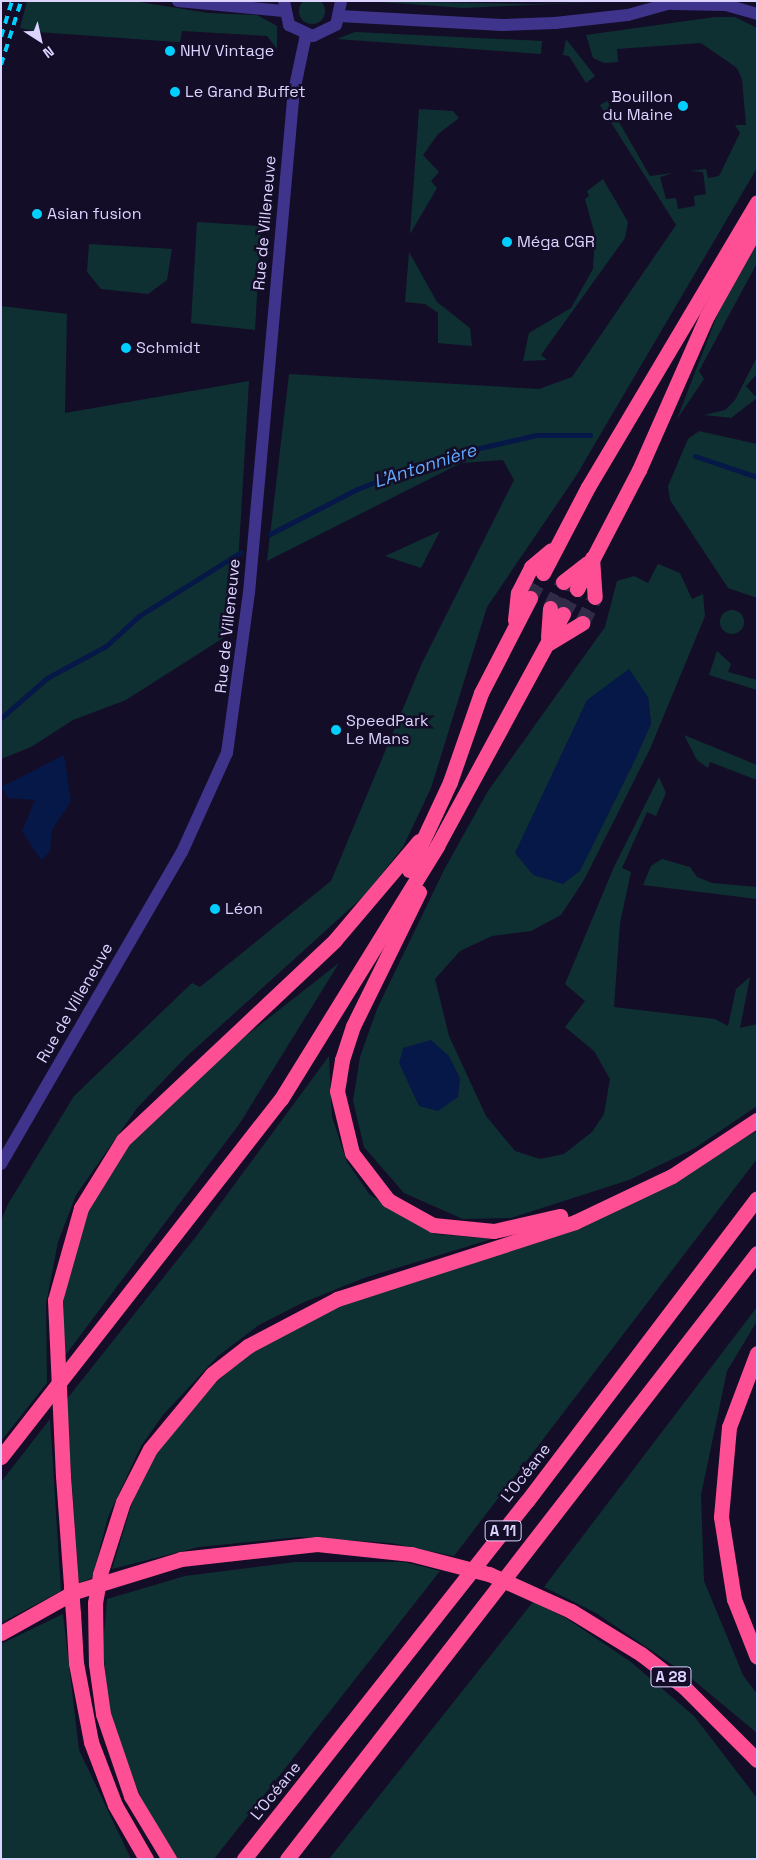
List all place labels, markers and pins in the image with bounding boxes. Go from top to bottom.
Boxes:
place label: NHV Vintage [180,41,275,61]
marker: NHV Vintage [164,45,176,57]
place label: Le Grand Buffet [185,82,306,102]
marker: Le Grand Buffet [169,86,181,98]
place label: Bouillon du Maine [603,87,673,125]
marker: Bouillon du Maine [677,100,689,112]
place label: Asian fusion [47,204,141,224]
marker: Asian fusion [31,208,43,220]
place label: Méga CGR [517,232,595,252]
marker: Méga CGR [501,236,513,248]
place label: Schmidt [136,338,201,358]
marker: Schmidt [120,342,132,354]
place label: SpeedPark Le Mans [346,711,429,749]
marker: SpeedPark Le Mans [330,724,342,736]
place label: Léon [225,899,263,919]
marker: Léon [209,903,221,915]

